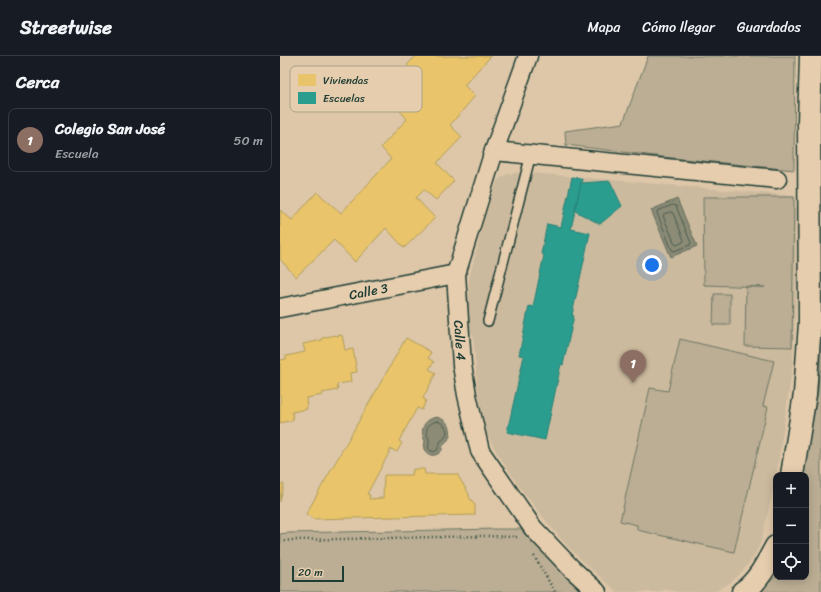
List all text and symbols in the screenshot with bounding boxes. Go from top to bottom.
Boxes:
text: Streetwise [20,11,112,44]
text: Mapa [587,15,620,40]
text: Cómo llegar [642,15,715,40]
text: Guardados [737,15,801,40]
legend [290,66,422,112]
text: Cerca [16,67,59,97]
text: Viviendas [323,71,369,90]
text: Escuelas [323,89,366,108]
text: Colegio San José [55,116,165,142]
text: 1 [27,129,33,152]
text: 50 m [233,129,263,152]
text: Escuela [55,142,99,165]
your location [642,255,662,275]
street label: Calle 3 [347,276,390,306]
street label: Calle 4 [448,319,473,361]
pin: 1 [620,350,646,383]
map controls [773,472,809,580]
button: + [773,472,809,508]
button: − [773,508,809,544]
button: locate [773,544,809,580]
text: 20 m [298,563,323,582]
scale bar [292,564,344,583]

